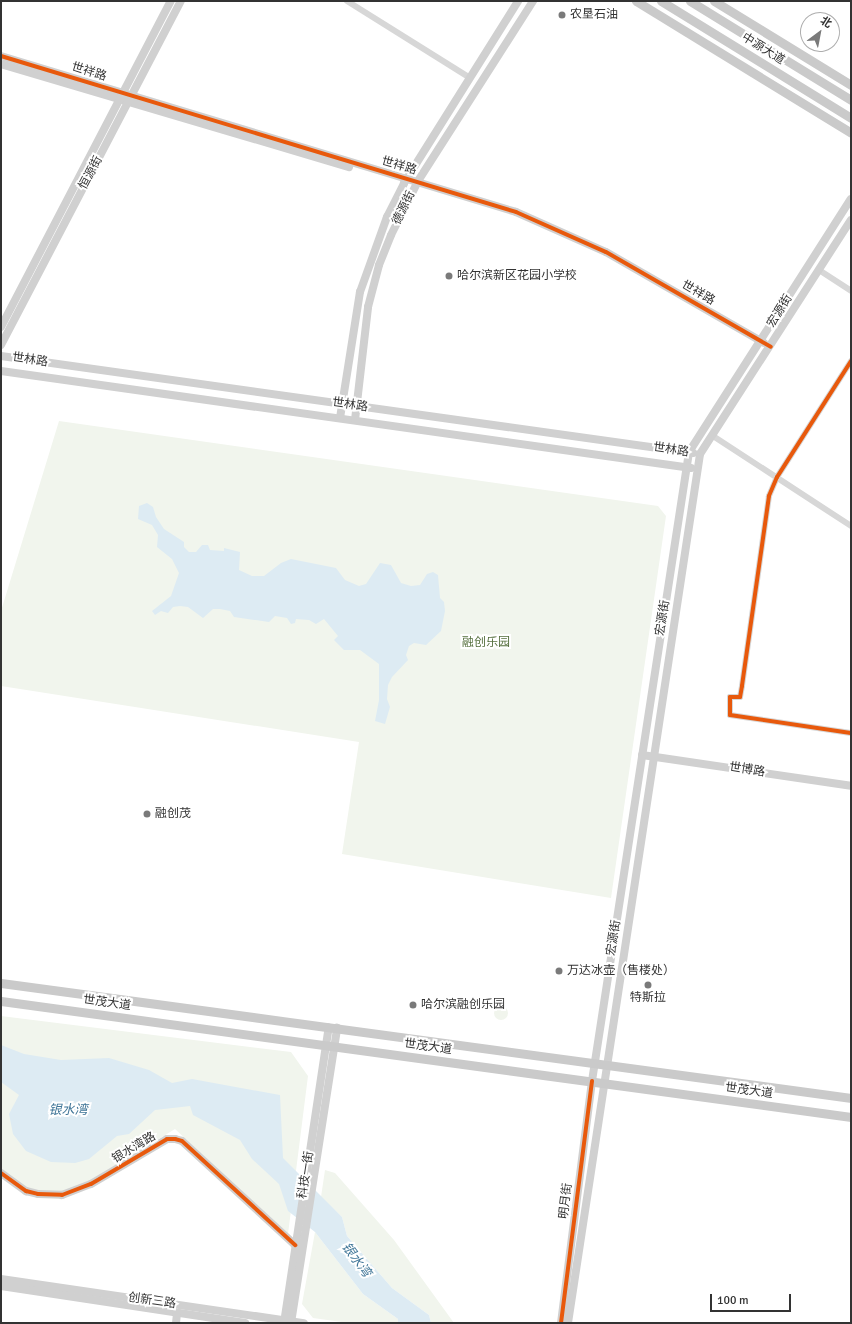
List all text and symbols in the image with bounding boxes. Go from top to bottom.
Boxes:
place label: 农垦石油 [570,8,618,22]
marker: 农垦石油 [557,10,567,20]
north arrow [800,12,840,52]
text: 北 [818,14,834,31]
street label: 中源大道 [739,30,787,68]
street label: 世祥路 [70,60,108,84]
street label: 恒源街 [76,154,106,192]
street label: 世祥路 [380,154,418,178]
street label: 德源街 [390,189,418,227]
place label: 哈尔滨新区花园小学校 [457,269,577,283]
marker: 哈尔滨新区花园小学校 [444,271,454,281]
street label: 世祥路 [679,278,717,308]
street label: 宏源街 [764,292,796,330]
street label: 世林路 [11,350,49,370]
street label: 世林路 [331,395,369,415]
street label: 世林路 [652,440,690,460]
street label: 宏源街 [653,599,673,637]
park label: 融创乐园 [462,636,510,650]
street label: 世博路 [728,760,766,780]
place label: 融创茂 [155,807,191,821]
marker: 融创茂 [142,809,152,819]
street label: 宏源街 [604,919,624,957]
place label: 万达冰壶（售楼处） [567,964,675,978]
marker: 万达冰壶（售楼处） [554,966,564,976]
marker: 特斯拉 [643,980,653,990]
place label: 特斯拉 [630,991,666,1005]
street label: 世茂大道 [82,993,132,1013]
place label: 哈尔滨融创乐园 [421,998,505,1012]
marker: 哈尔滨融创乐园 [408,1000,418,1010]
street label: 世茂大道 [403,1037,453,1057]
street label: 世茂大道 [724,1081,774,1101]
water label: 银水湾 [49,1102,87,1118]
street label: 银水湾路 [110,1129,158,1167]
street label: 科技一街 [295,1150,317,1200]
street label: 明月街 [557,1182,575,1220]
water label: 银水湾 [338,1240,374,1280]
scale bar [712,1286,793,1312]
street label: 创新三路 [127,1291,177,1311]
text: 100 m [717,1293,749,1308]

